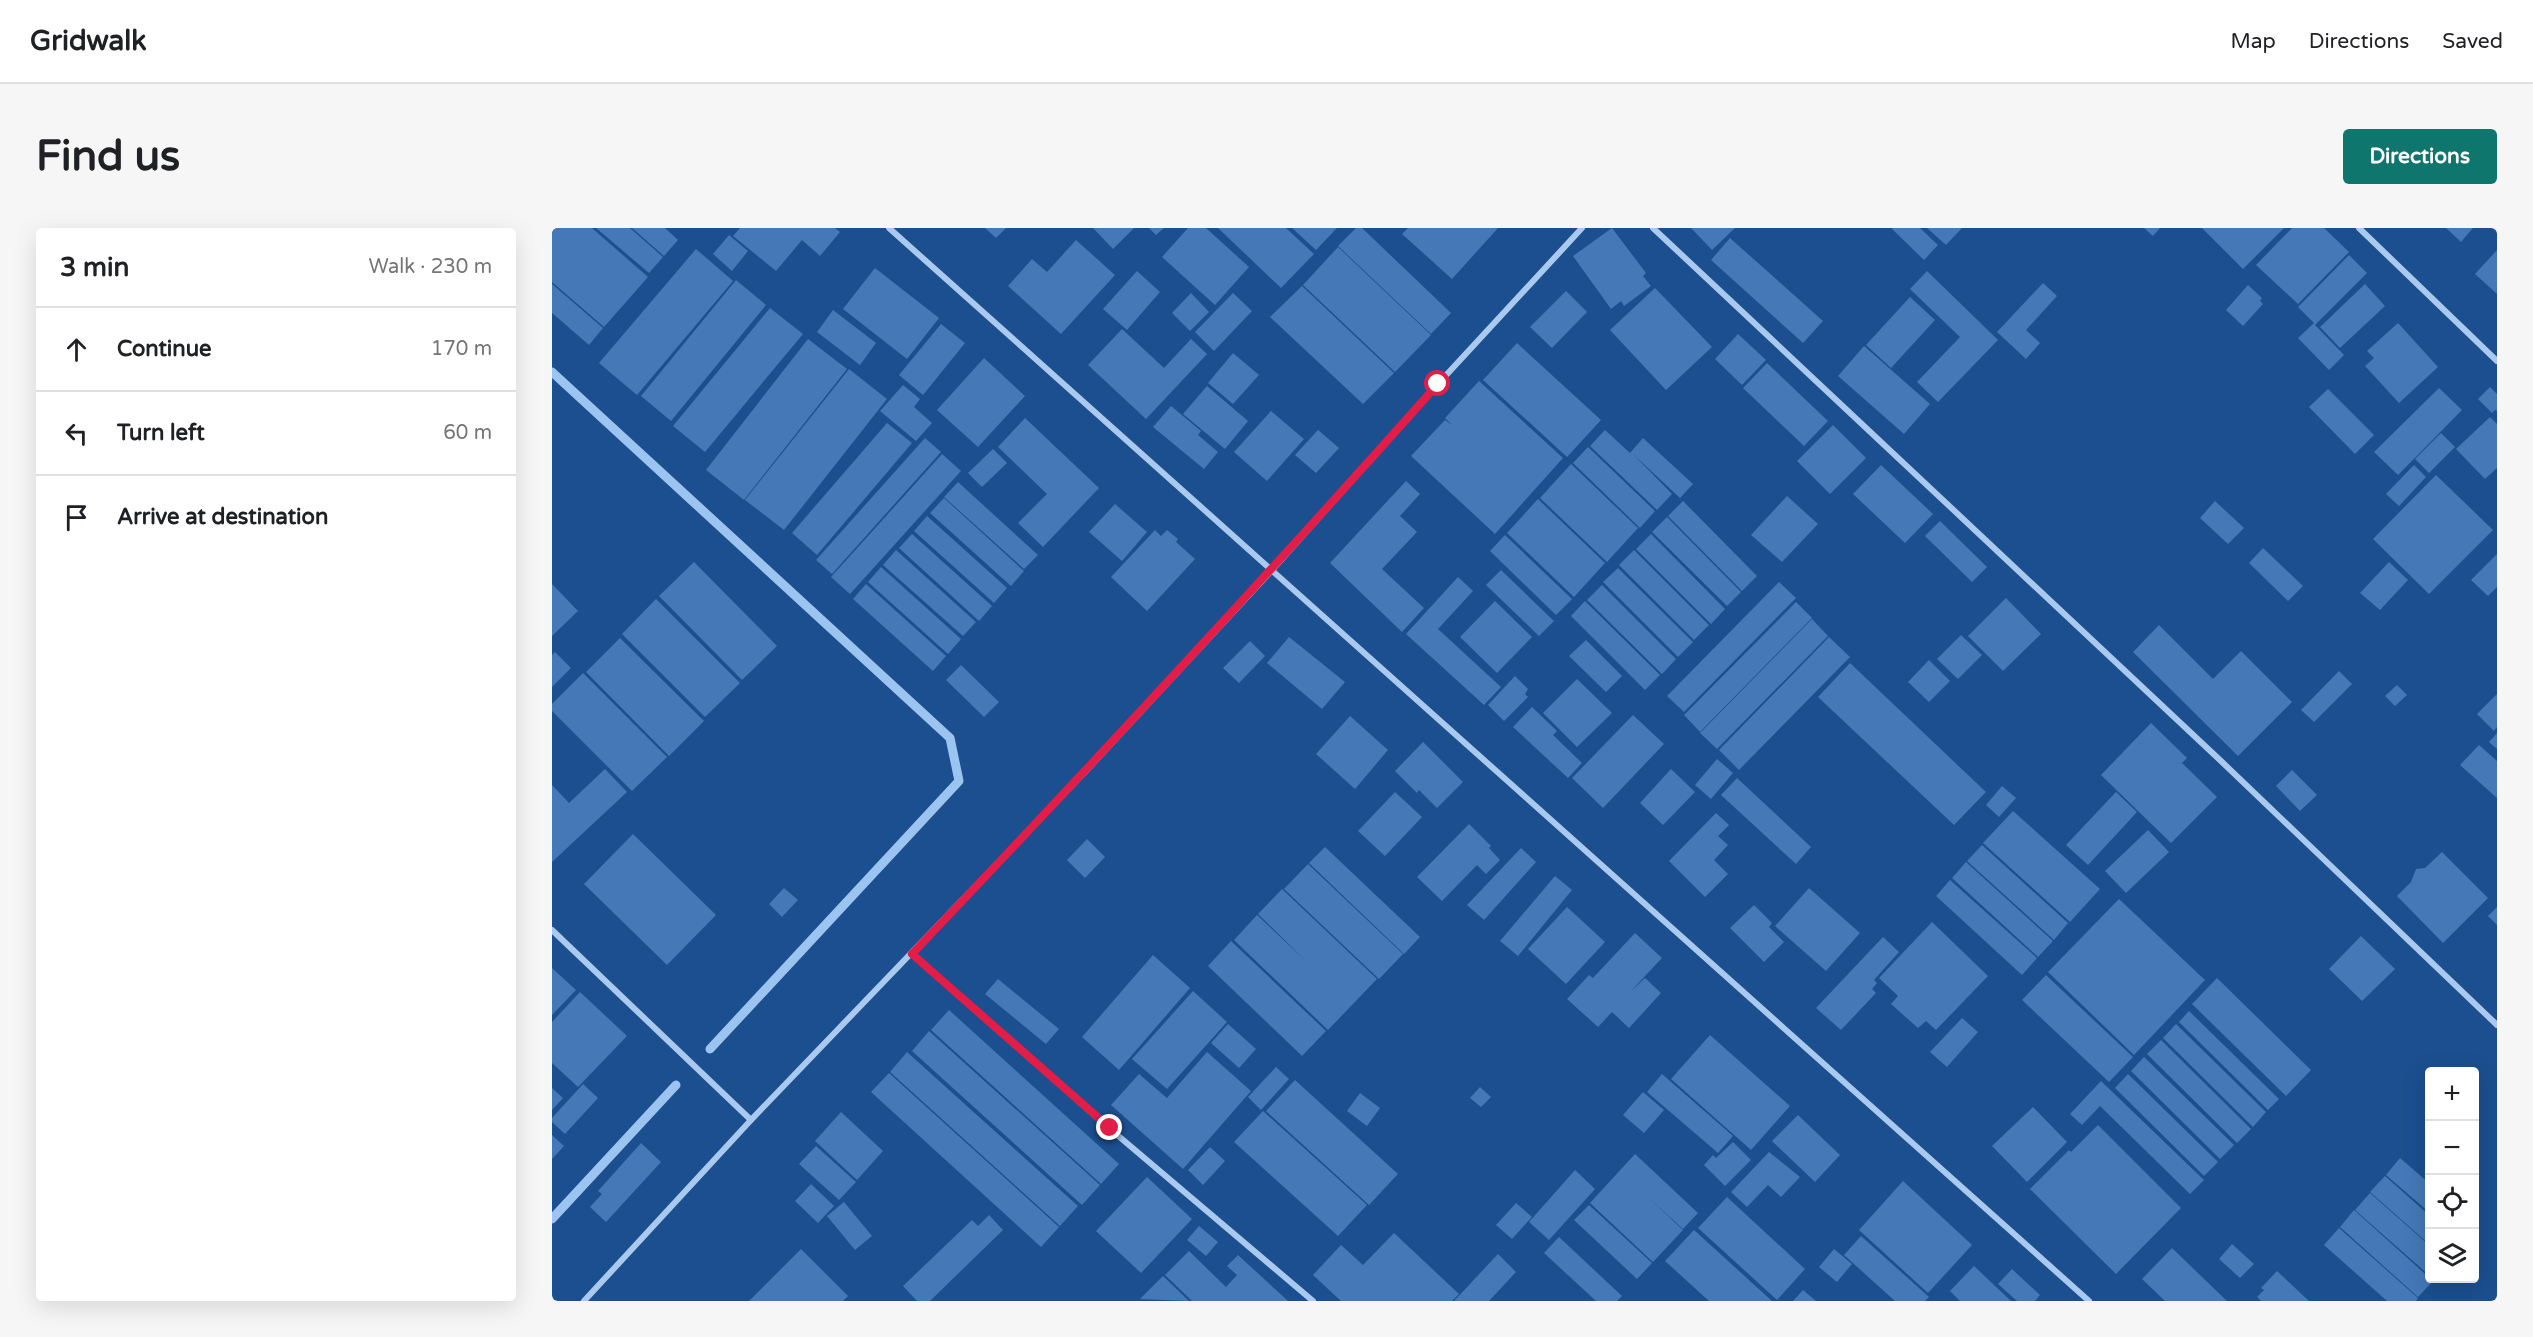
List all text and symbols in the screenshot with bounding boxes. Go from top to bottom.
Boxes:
text: Gridwalk [30,24,147,58]
text: Map [2230,29,2276,54]
text: Directions [2309,29,2409,54]
text: Saved [2442,29,2503,54]
button: Directions [2343,129,2497,184]
text: Find us [36,131,180,182]
text: 3 min [60,252,129,283]
text: Walk · 230 m [369,255,492,279]
icon: ahead [60,333,93,366]
text: Continue [117,336,212,362]
text: 170 m [431,337,492,361]
route start [1424,370,1450,396]
icon: left [60,417,93,450]
text: Turn left [117,420,205,446]
text: 60 m [443,421,492,445]
icon: arrive [60,501,93,534]
text: Arrive at destination [117,504,328,530]
map controls [2425,1067,2479,1283]
button: + [2425,1067,2479,1121]
route end [1096,1114,1122,1140]
button: − [2425,1121,2479,1175]
button: locate [2425,1175,2479,1229]
button: layers [2425,1229,2479,1283]

